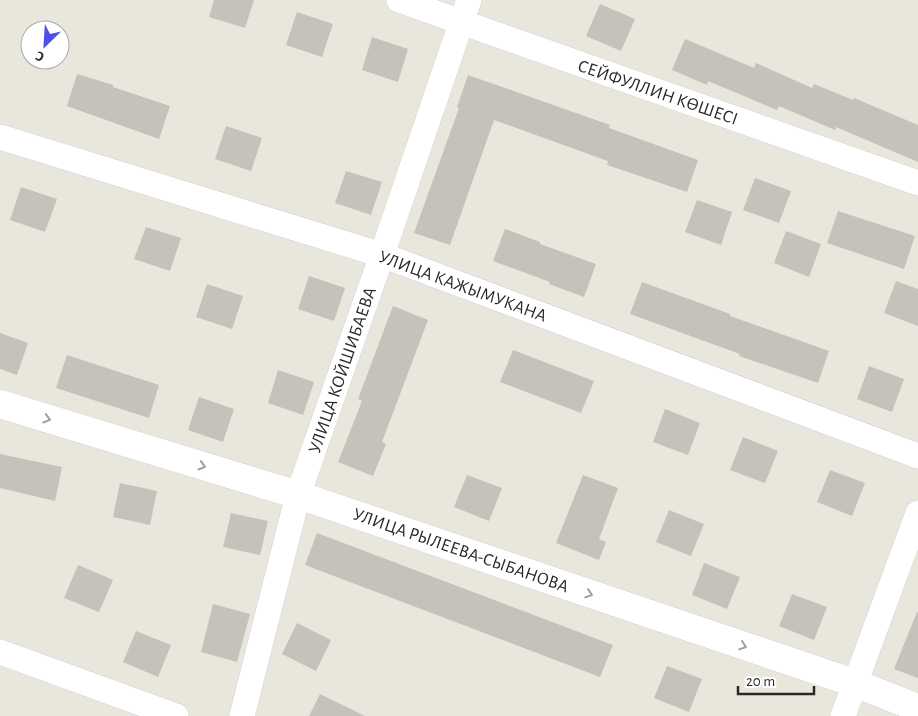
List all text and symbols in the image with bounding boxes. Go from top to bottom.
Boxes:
north arrow [20,20,70,70]
text: С [33,48,46,64]
street label: СЕЙФУЛЛИН КӨШЕСІ [575,55,741,129]
street label: УЛИЦА КАЖЫМУКАНА [376,248,549,326]
street label: УЛИЦА КОЙШИБАЕВА [304,284,380,456]
one-way arrow [42,413,50,423]
one-way arrow [197,460,206,470]
street label: УЛИЦА РЫЛЕЕВА-СЫБАНОВА [350,505,571,597]
one-way arrow [584,588,593,598]
one-way arrow [738,640,747,650]
scale bar [738,664,814,696]
text: 20 m [746,674,775,689]

